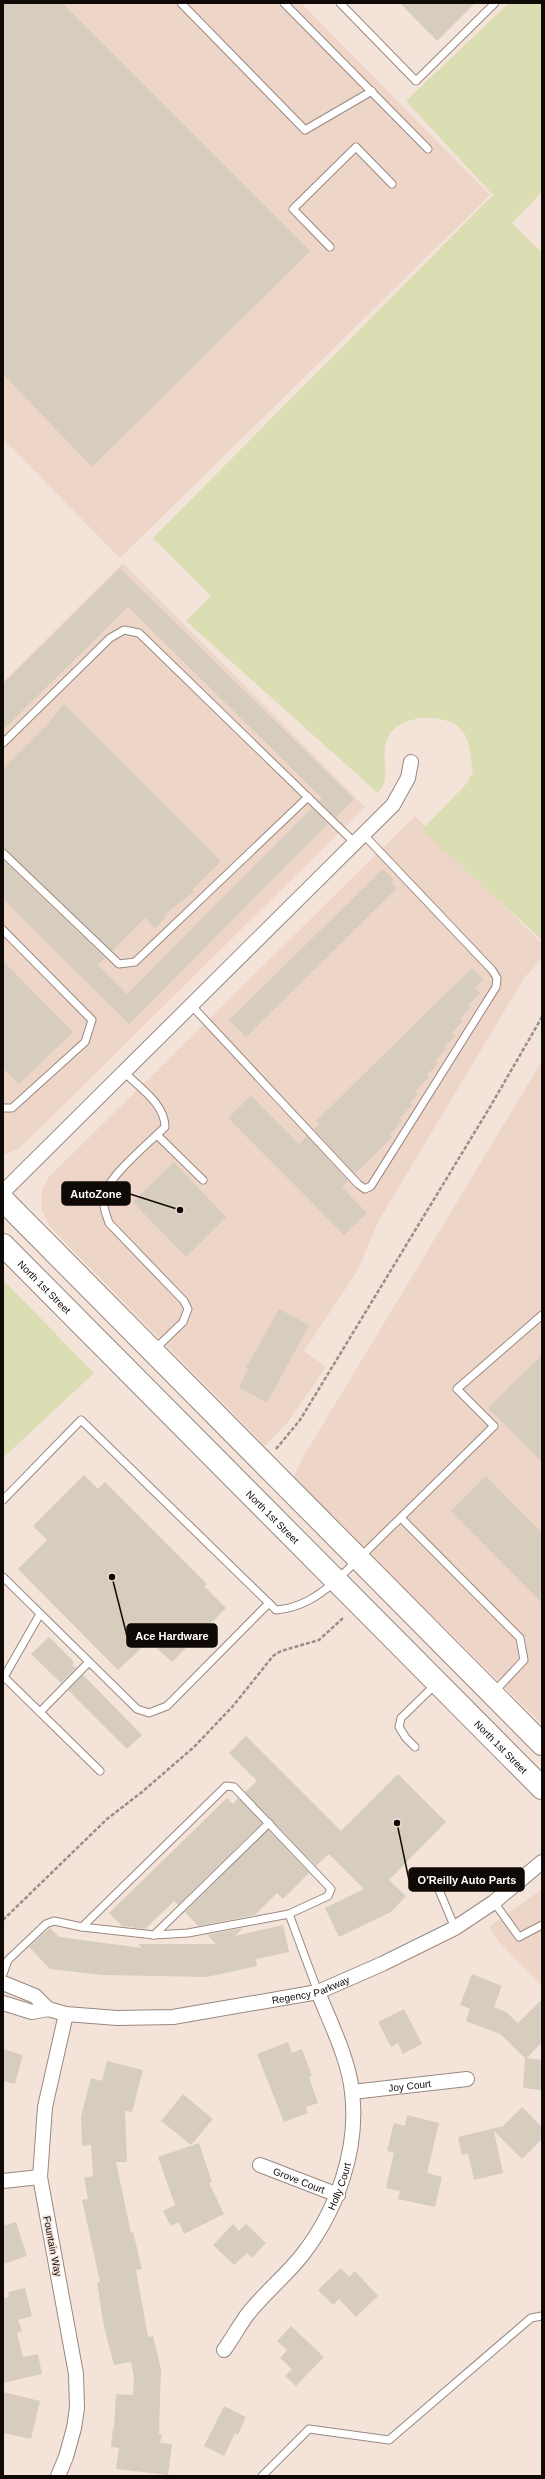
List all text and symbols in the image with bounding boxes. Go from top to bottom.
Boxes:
callout: AutoZone [62,1182,130,1205]
text: AutoZone [70,1188,122,1200]
street label: North 1st Street [16,1258,73,1316]
street label: North 1st Street [244,1488,301,1546]
callout: Ace Hardware [127,1624,217,1647]
text: Ace Hardware [135,1630,209,1642]
street label: North 1st Street [472,1718,529,1776]
callout: O'Reilly Auto Parts [409,1868,524,1891]
text: O'Reilly Auto Parts [418,1874,516,1886]
street label: Regency Parkway [271,1974,351,2006]
street label: Joy Court [388,2078,432,2094]
street label: Holly Court [326,2161,353,2212]
street label: Grove Court [272,2166,327,2196]
street label: Fountain Way [41,2215,64,2277]

